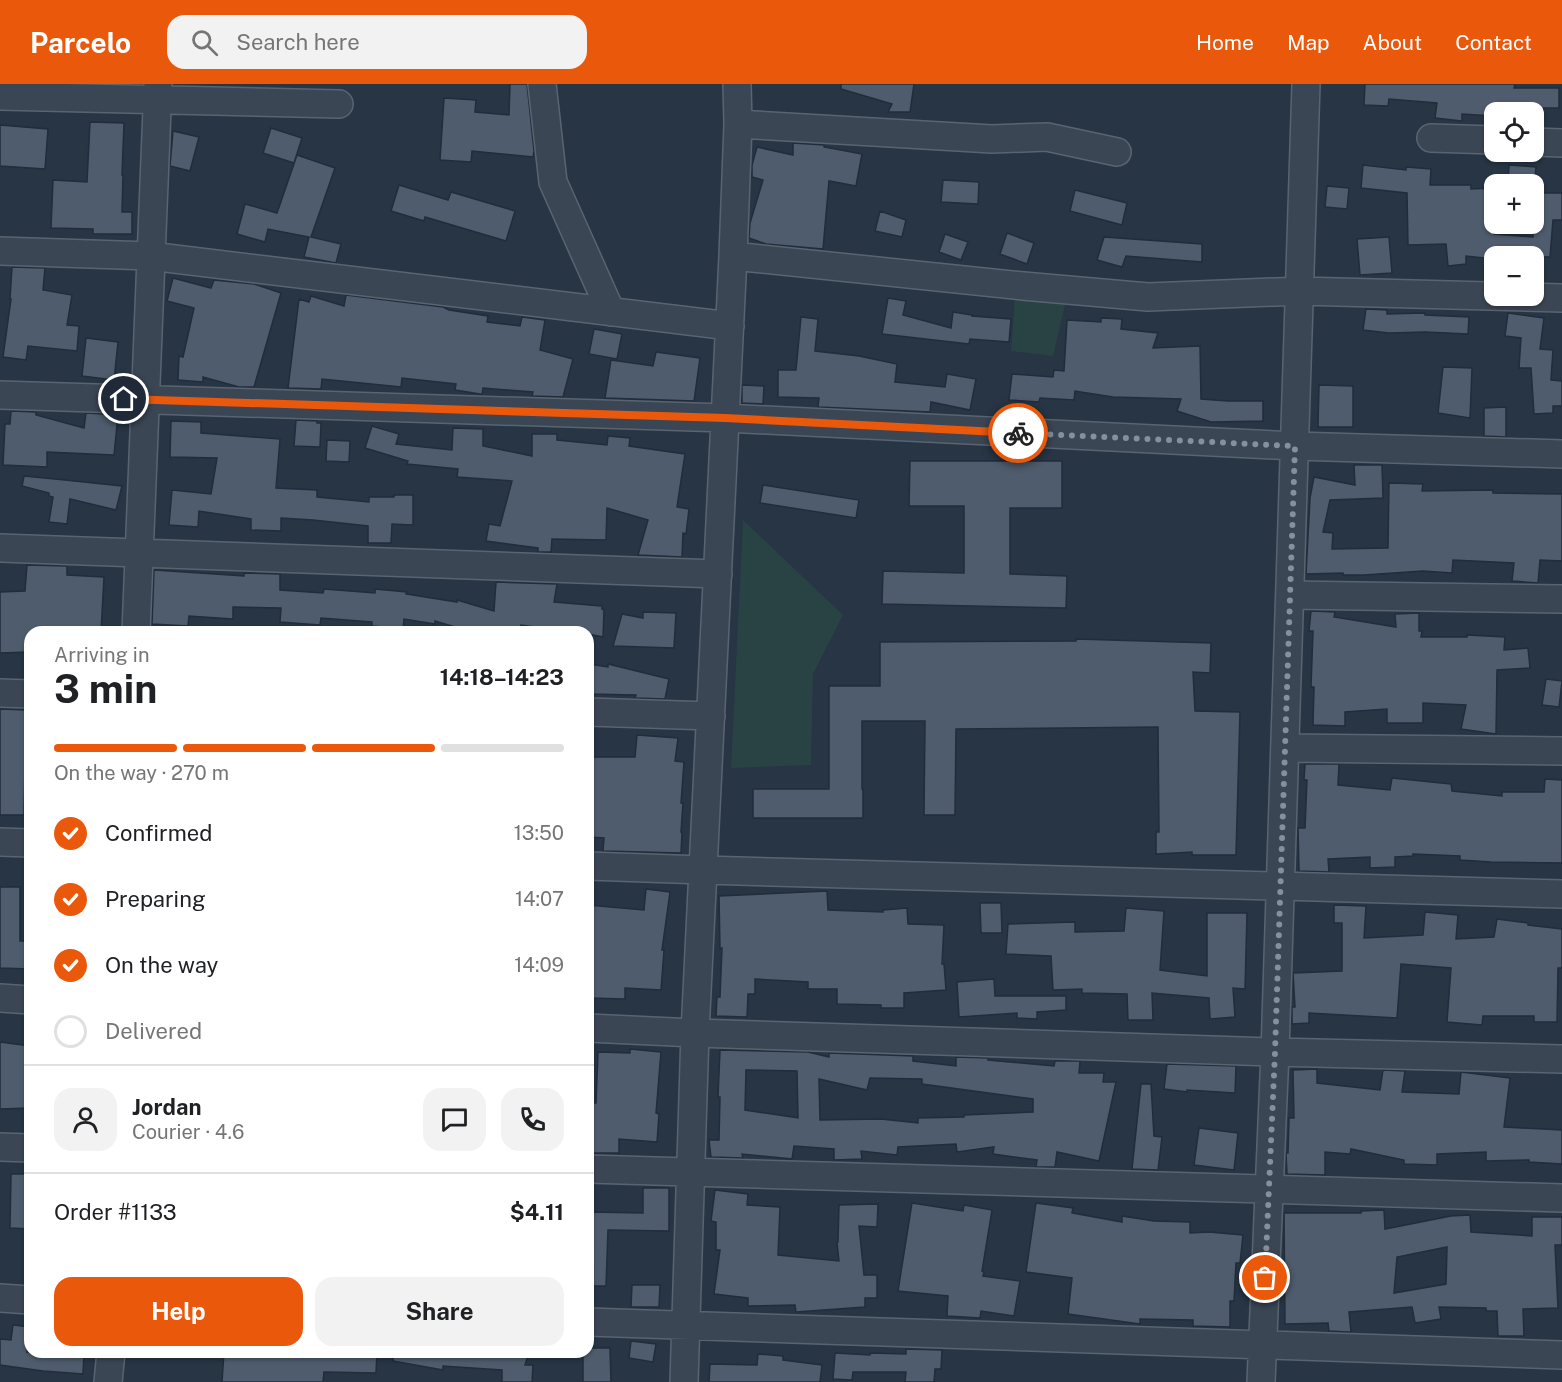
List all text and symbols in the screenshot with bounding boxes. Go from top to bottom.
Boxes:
search box [167,15,587,69]
text: Parcelo [30,26,131,59]
icon: search [188,26,221,59]
text: Search here [236,29,360,55]
text: Home [1196,30,1254,55]
text: Map [1287,30,1330,55]
text: About [1363,30,1422,55]
text: Contact [1455,30,1532,55]
map controls [1484,102,1544,306]
button: locate [1484,102,1544,162]
button: + [1484,174,1544,234]
button: − [1484,246,1544,306]
pin [98,373,149,424]
icon: home [107,382,140,415]
courier [988,403,1048,463]
icon: bike [1002,417,1035,450]
text: Arriving in [54,643,149,667]
text: 14:18–14:23 [440,664,564,690]
text: 3 min [54,666,157,712]
text: On the way · 270 m [54,761,229,785]
icon: check [54,817,87,850]
text: Confirmed [105,820,212,846]
text: 13:50 [514,821,564,845]
icon: check [54,883,87,916]
text: Preparing [105,886,206,912]
text: 14:07 [515,887,564,911]
icon: check [54,949,87,982]
text: On the way [105,952,218,978]
text: 14:09 [514,953,564,977]
text: Delivered [105,1018,202,1044]
button: person [54,1088,117,1151]
button: chat [423,1088,486,1151]
button: phone [501,1088,564,1151]
text: Jordan [132,1094,201,1120]
text: Courier · 4.6 [132,1120,244,1144]
text: Order #1133 [54,1199,177,1225]
text: $4.11 [510,1199,564,1225]
pin [1239,1252,1290,1303]
icon: bag [1248,1261,1281,1294]
button: Help [54,1277,303,1346]
button: Share [315,1277,564,1346]

